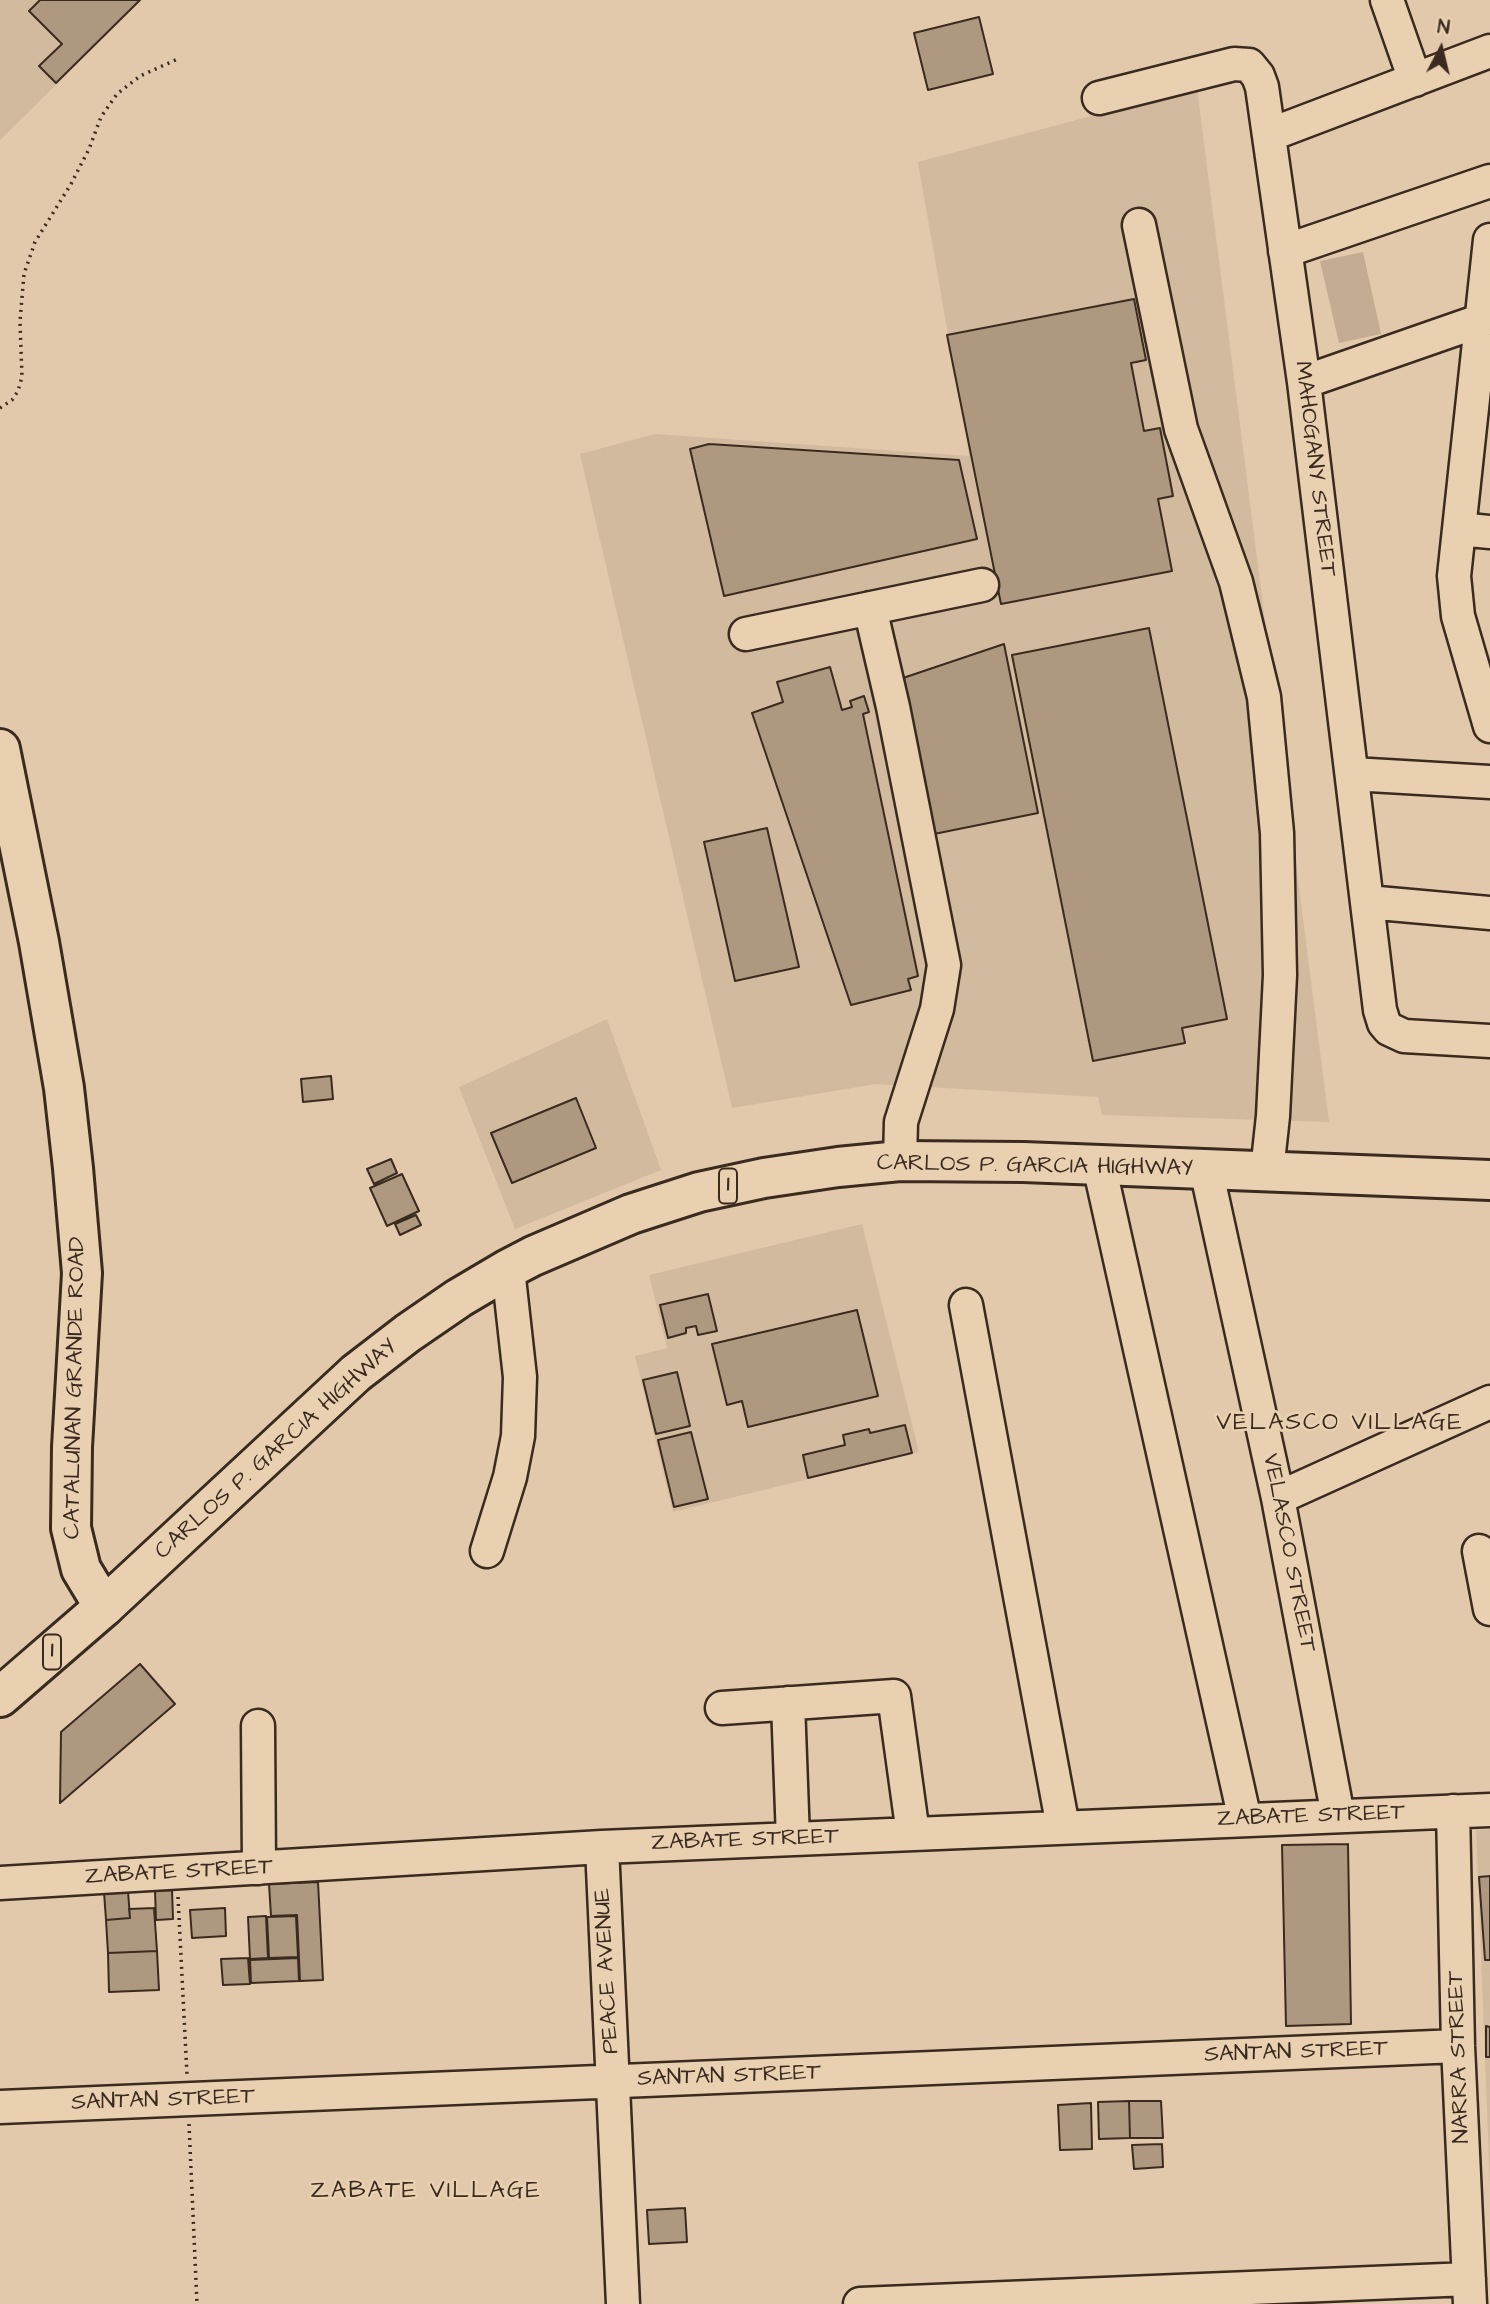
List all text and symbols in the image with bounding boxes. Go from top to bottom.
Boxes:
north arrow [1406,14,1476,84]
text: N [1436,14,1451,42]
street label: MAHOGANY STREET [1287,360,1341,578]
street label: CARLOS P. GARCIA HIGHWAY [877,1150,1193,1184]
road number: 1 [719,1168,737,1204]
street label: CATALUNAN GRANDE ROAD [60,1237,92,1539]
street label: CARLOS P. GARCIA HIGHWAY [150,1334,404,1566]
district label: VELASCO VILLAGE [1218,1410,1462,1438]
street label: VELASCO STREET [1255,1452,1321,1654]
road number: 1 [43,1634,61,1670]
street label: ZABATE STREET [1217,1800,1405,1834]
street label: ZABATE STREET [651,1824,839,1858]
street label: ZABATE STREET [84,1854,274,1892]
street label: PEACE AVENUE [590,1887,626,2055]
street label: NARRA STREET [1443,1970,1477,2144]
street label: SANTAN STREET [1204,2036,1388,2070]
street label: SANTAN STREET [637,2060,821,2094]
street label: SANTAN STREET [71,2084,255,2118]
district label: ZABATE VILLAGE [312,2178,540,2206]

